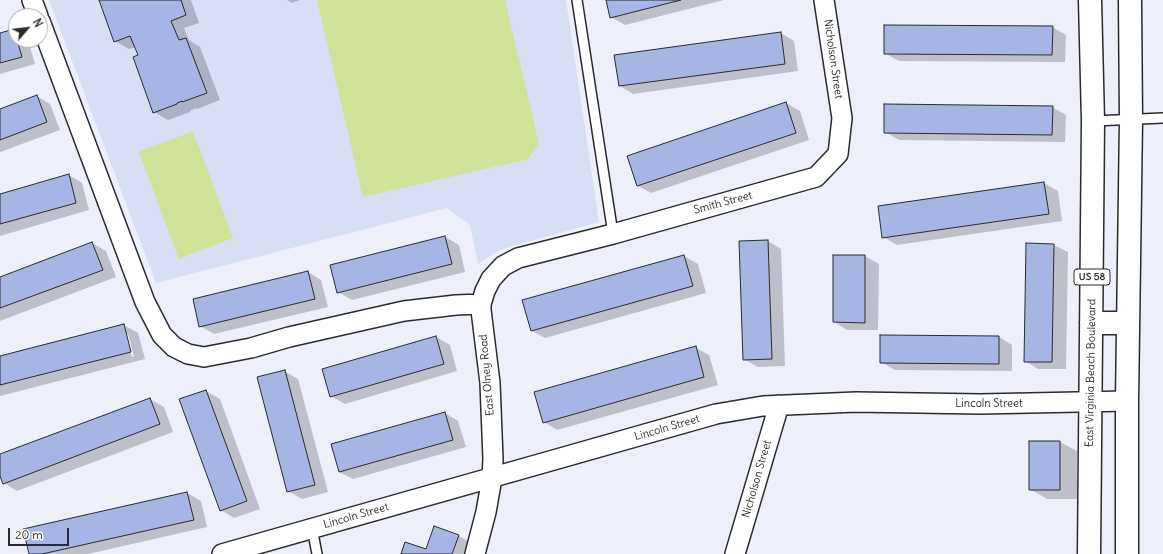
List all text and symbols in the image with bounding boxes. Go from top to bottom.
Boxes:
north arrow [8,8,48,48]
text: N [30,16,46,29]
street label: Nicholson Street [821,18,845,100]
street label: Smith Street [692,189,754,217]
road number: US 58 [1074,269,1110,285]
street label: East Virginia Beach Boulevard [1083,299,1099,447]
street label: East Olney Road [477,334,497,416]
street label: Lincoln Street [955,397,1023,411]
street label: Lincoln Street [633,412,701,444]
street label: Nicholson Street [740,439,774,519]
street label: Lincoln Street [322,500,390,532]
scale bar [10,520,71,546]
text: 20 m [15,527,43,542]

